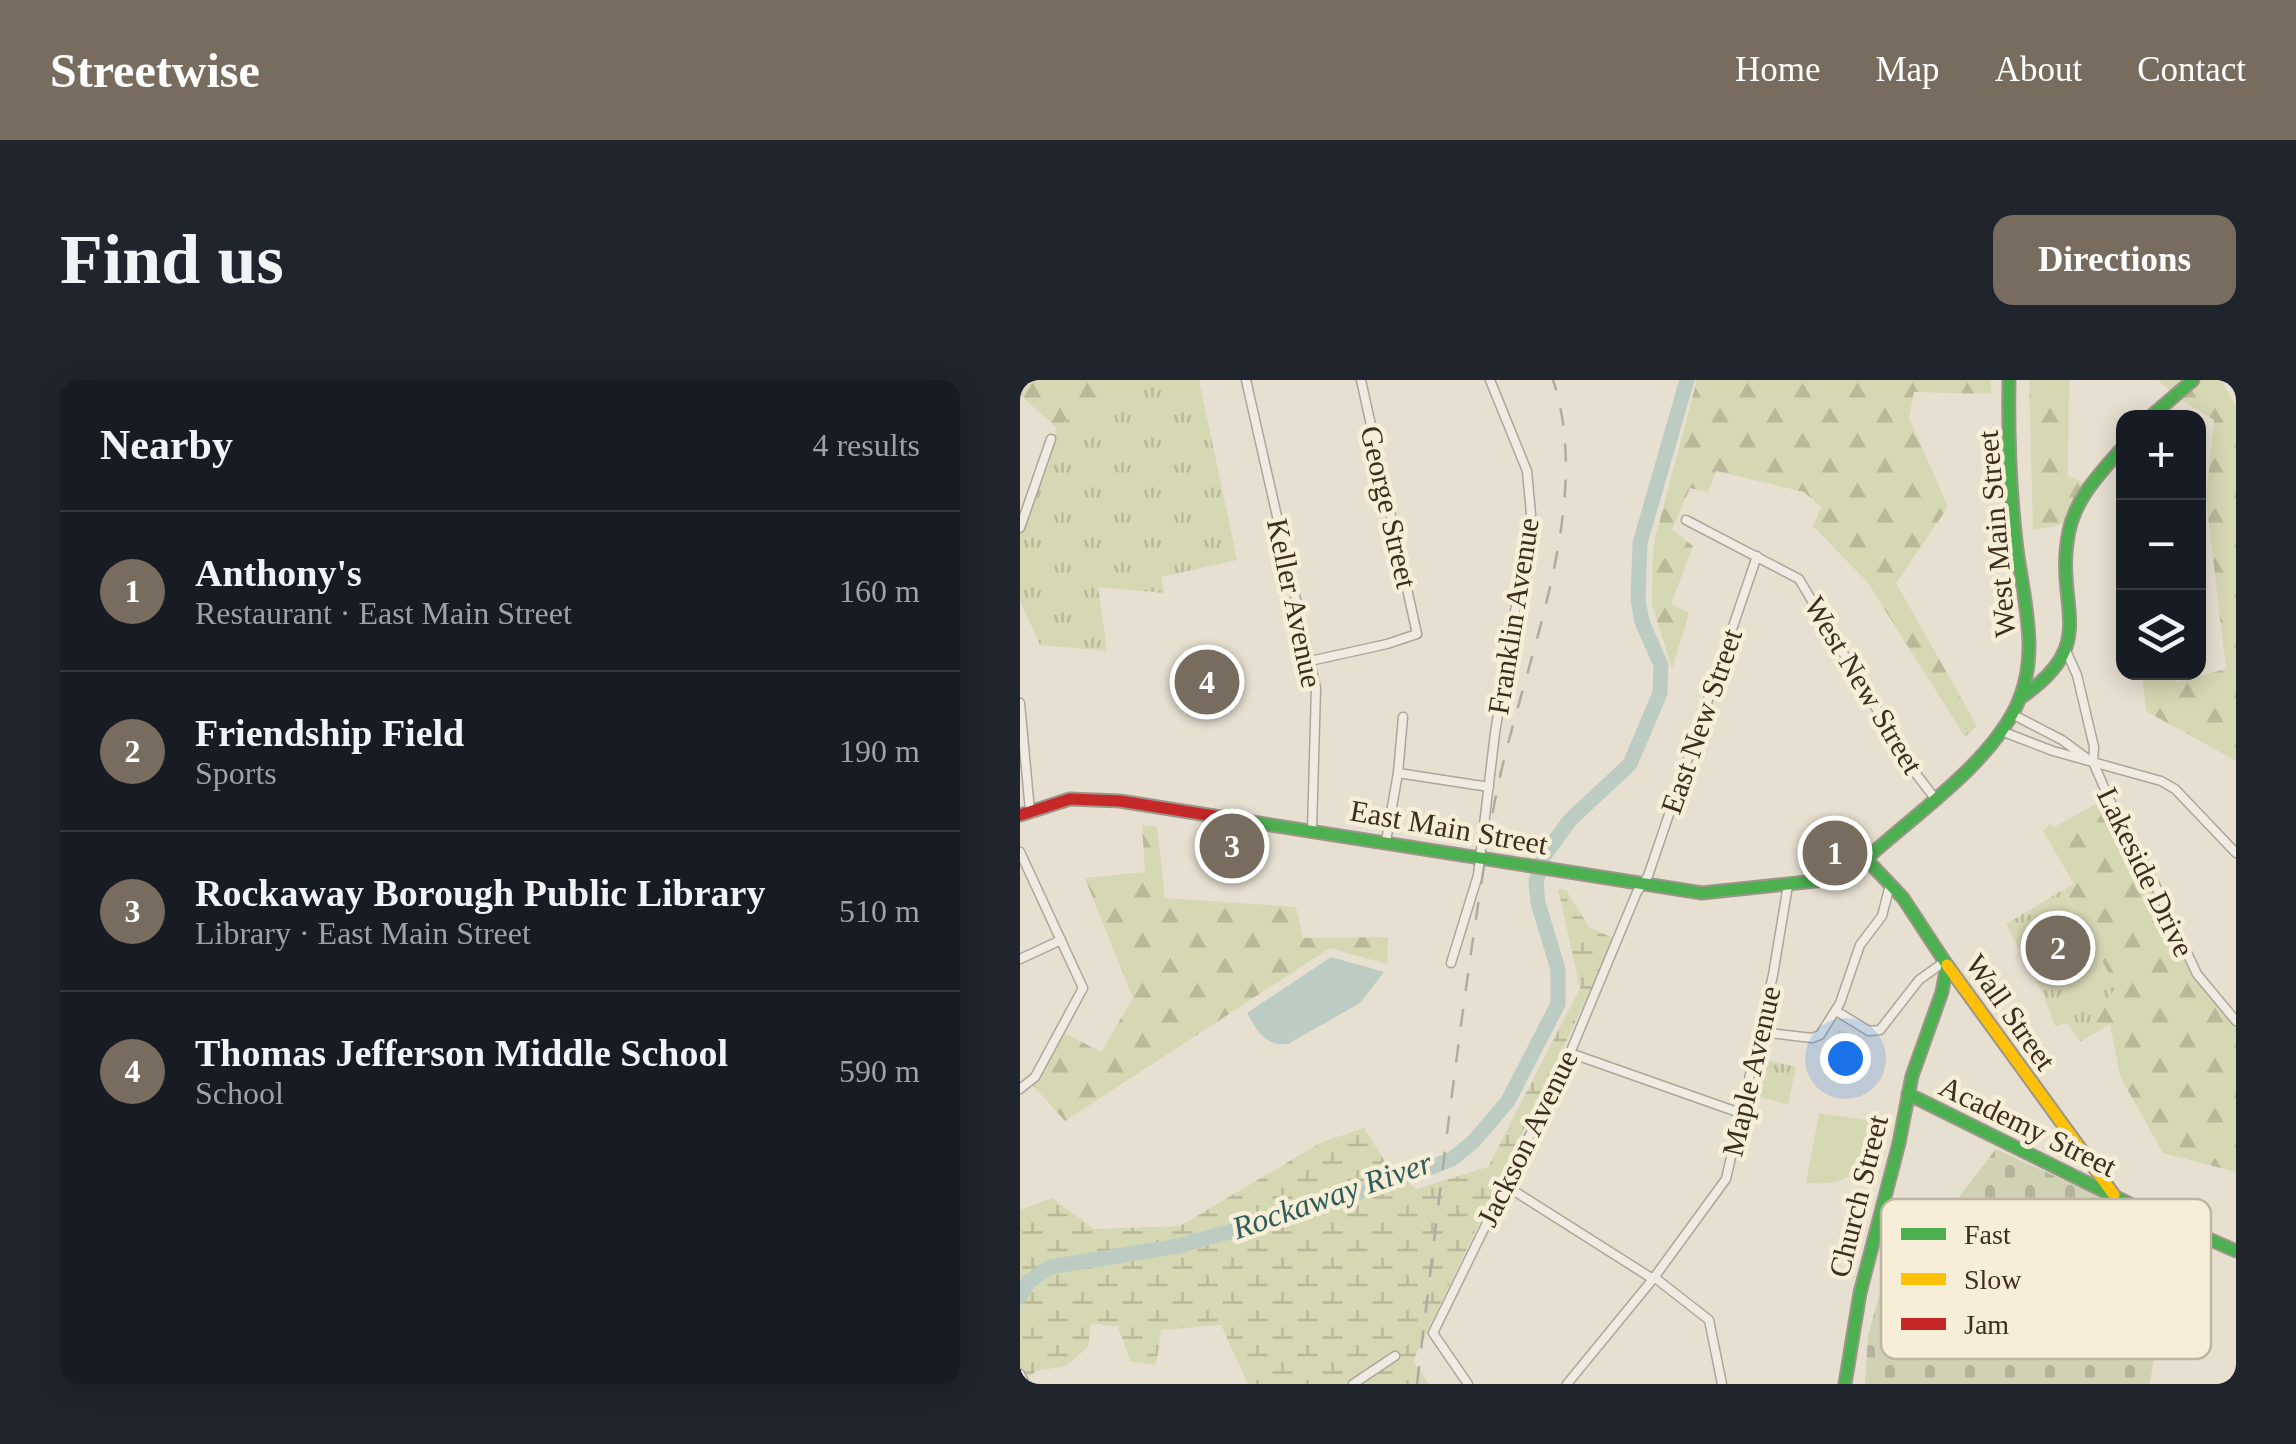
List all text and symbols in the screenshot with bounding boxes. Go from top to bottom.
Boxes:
text: Streetwise [50,44,260,97]
text: Home [1735,50,1820,89]
text: Map [1875,50,1940,89]
text: About [1995,50,2082,89]
text: Contact [2137,50,2246,89]
button: Directions [1993,215,2236,305]
text: Find us [60,221,284,298]
map controls [2116,410,2206,680]
button: + [2116,410,2206,500]
text: Nearby [100,422,233,468]
street label: George Street [1354,423,1424,592]
text: 4 results [812,427,920,463]
street label: West Main Street [1970,429,2021,639]
button: − [2116,500,2206,590]
street label: Franklin Avenue [1481,515,1545,717]
street label: Keller Avenue [1261,516,1329,690]
text: Anthony's [195,552,362,594]
text: 1 [125,573,141,609]
text: 160 m [839,573,920,609]
street label: West New Street [1798,590,1930,780]
button: layers [2116,590,2206,680]
text: Restaurant · East Main Street [195,595,572,631]
street label: East New Street [1654,624,1748,818]
pin: 4 [1174,644,1240,720]
text: Friendship Field [195,712,464,754]
text: 2 [125,733,141,769]
text: 190 m [839,733,920,769]
text: Sports [195,755,277,791]
street label: Lakeside Drive [2091,782,2201,962]
street label: East Main Street [1348,793,1551,861]
pin: 3 [1200,808,1264,884]
pin: 1 [1802,816,1868,890]
text: Rockaway Borough Public Library [195,872,765,914]
text: 3 [125,893,141,929]
text: 510 m [839,893,920,929]
pin: 2 [2026,910,2090,986]
text: Library · East Main Street [195,915,531,951]
street label: Wall Street [1959,948,2063,1077]
street label: Maple Avenue [1715,983,1787,1159]
text: Thomas Jefferson Middle School [195,1032,728,1074]
your location [1820,1033,1871,1084]
street label: Jackson Avenue [1470,1045,1584,1231]
text: 4 [125,1053,141,1089]
text: 590 m [839,1053,920,1089]
street label: Academy Street [1934,1069,2122,1183]
text: School [195,1075,284,1111]
street label: Church Street [1822,1111,1894,1280]
water label: Rockaway River [1226,1144,1437,1246]
legend [1881,1199,2211,1359]
text: Fast [1964,1219,2011,1250]
text: Slow [1964,1264,2022,1295]
text: Jam [1964,1309,2009,1340]

